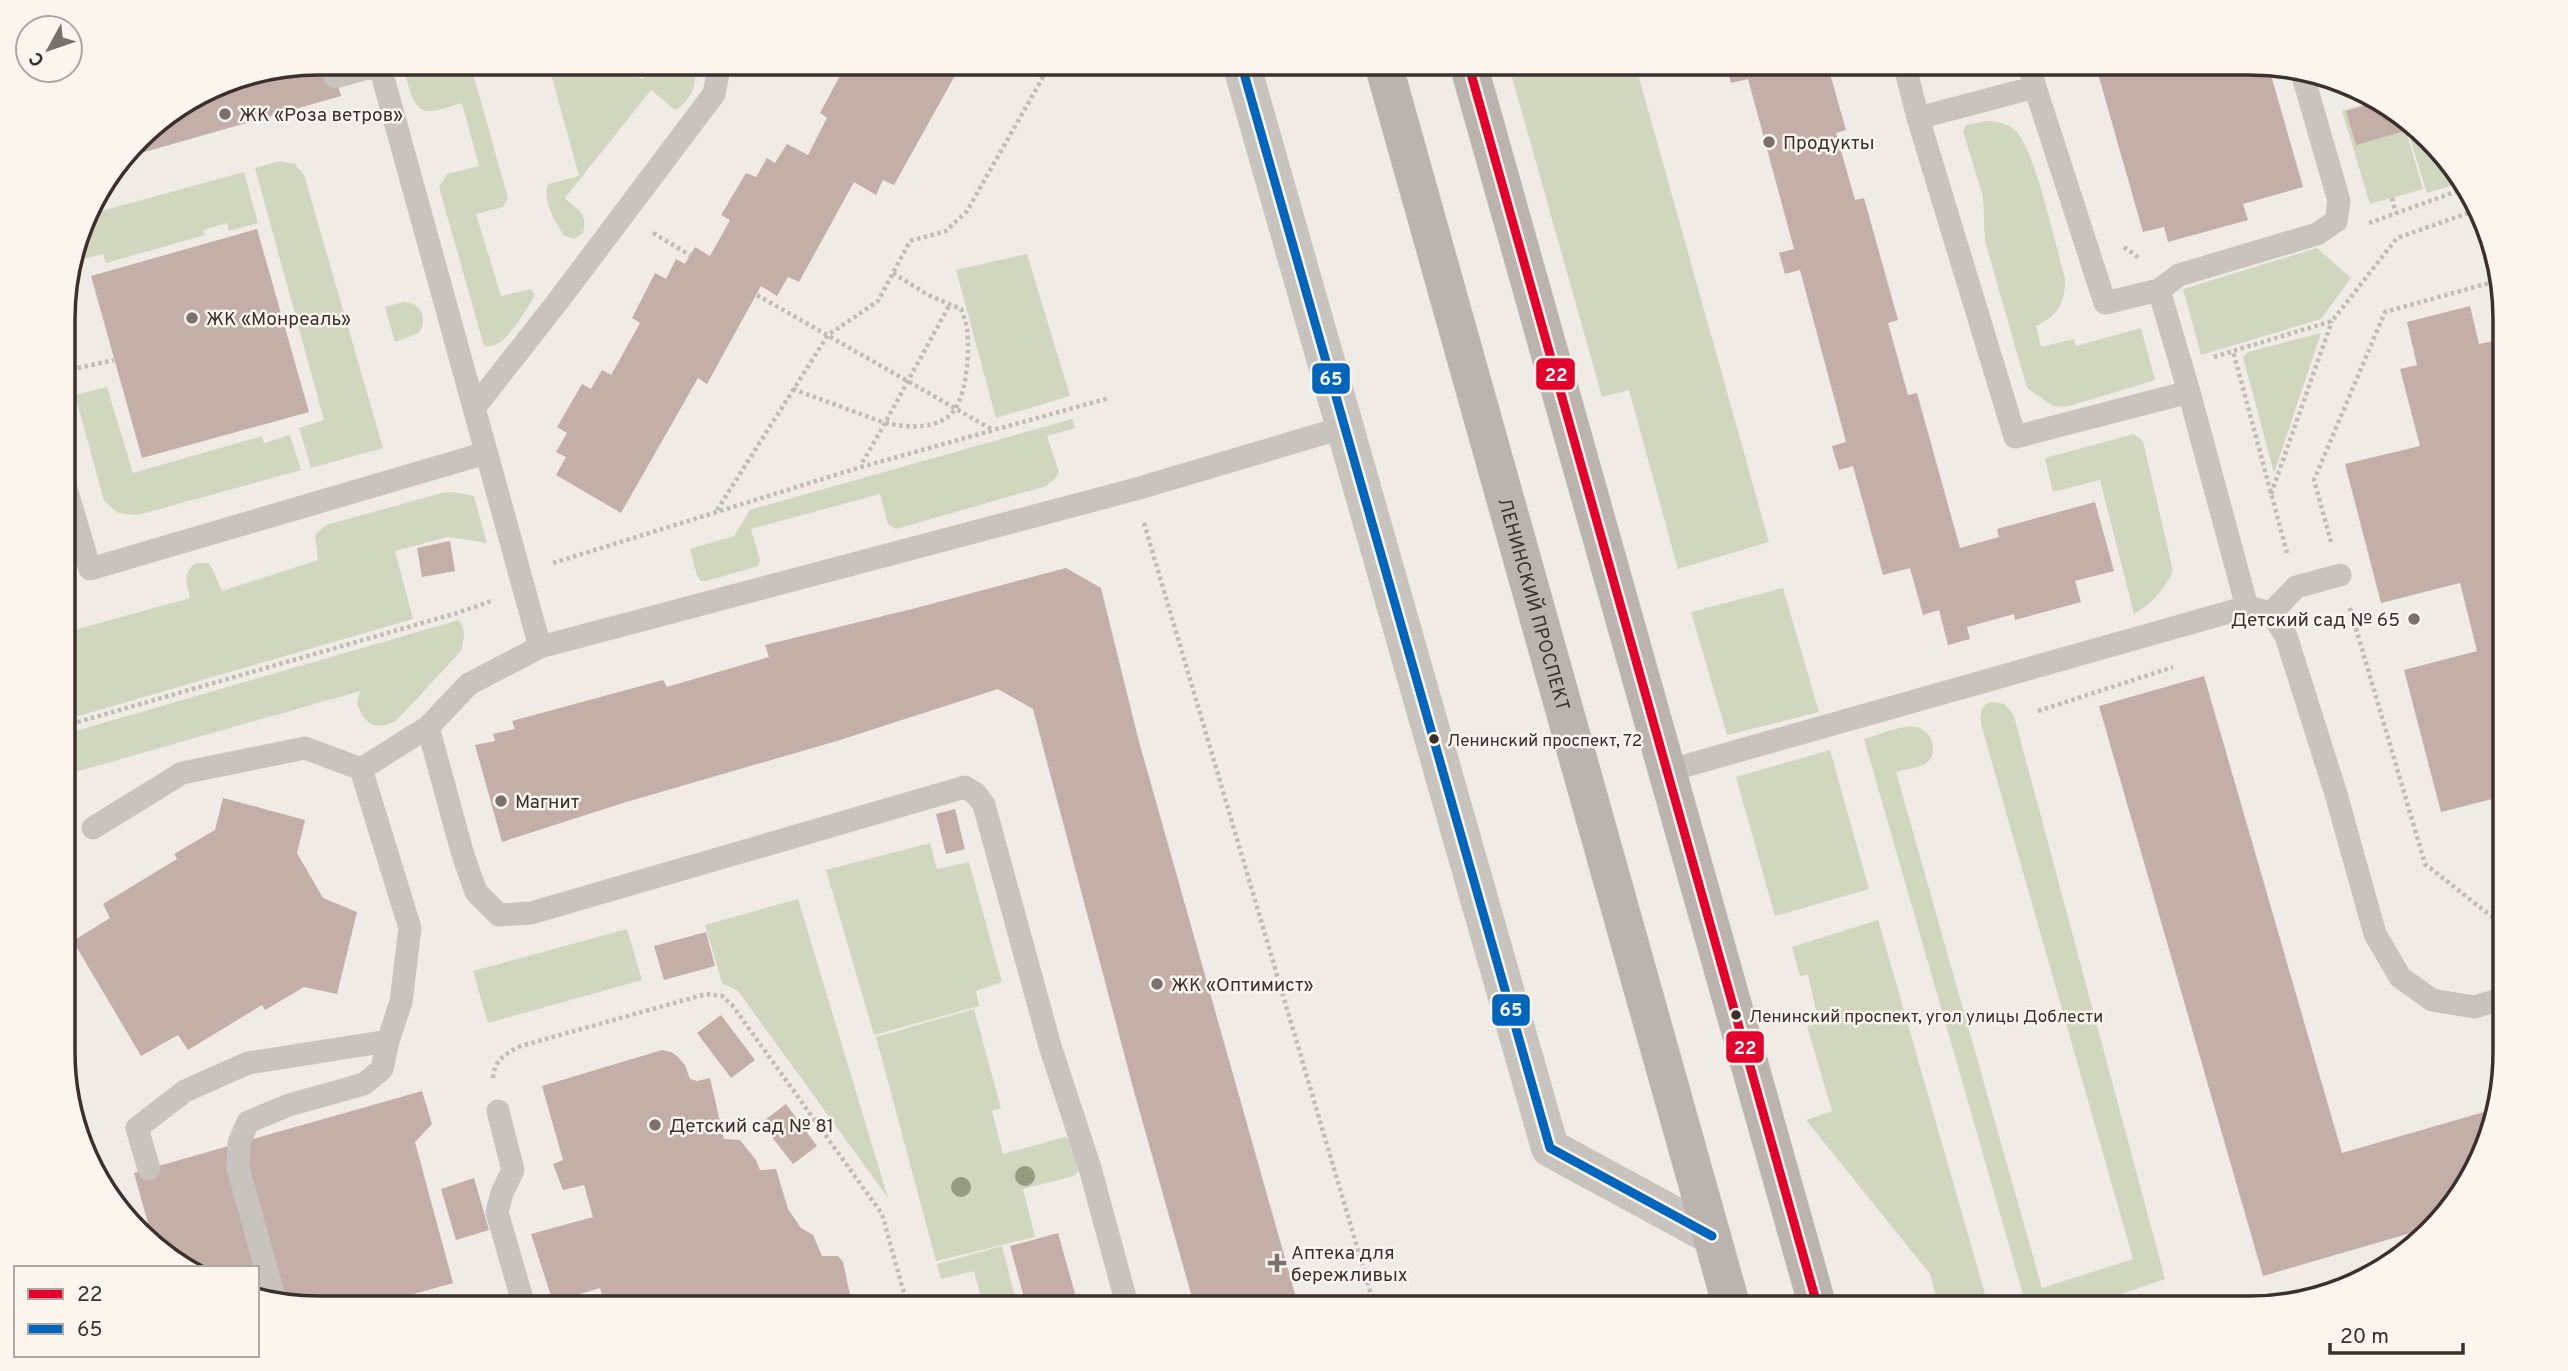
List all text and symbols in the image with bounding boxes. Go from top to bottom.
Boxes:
north arrow [14,14,84,84]
text: С [24,46,51,71]
place label: ЖК «Роза ветров» [239,104,403,128]
marker: ЖК «Роза ветров» [217,106,233,122]
place label: Продукты [1783,132,1874,156]
marker: Продукты [1761,134,1777,150]
place label: ЖК «Монреаль» [206,308,351,332]
marker: ЖК «Монреаль» [184,310,200,326]
line badge: 22 [1535,357,1576,391]
line badge: 65 [1311,362,1351,395]
text: 22 [1544,364,1568,388]
text: 65 [1319,368,1343,392]
street label: ЛЕНИНСКИЙ ПРОСПЕКТ [1491,495,1574,714]
place label: Детский сад № 65 [2231,609,2400,633]
marker: Детский сад № 65 [2406,611,2422,627]
place label: Ленинский проспект, 72 [1447,731,1642,753]
marker: Ленинский проспект, 72 [1427,732,1441,746]
place label: Магнит [515,791,580,815]
marker: Магнит [493,793,509,809]
place label: ЖК «Оптимист» [1171,974,1314,998]
marker: ЖК «Оптимист» [1149,976,1165,992]
line badge: 65 [1491,993,1531,1027]
text: 65 [1499,999,1523,1023]
place label: Ленинский проспект, угол улицы Доблести [1749,1007,2103,1029]
marker: Ленинский проспект, угол улицы Доблести [1729,1008,1743,1022]
line badge: 22 [1725,1030,1765,1064]
text: 22 [1733,1037,1757,1061]
place label: Детский сад № 81 [669,1115,834,1139]
marker: Детский сад № 81 [647,1117,663,1133]
place label: Аптека для бережливых [1291,1242,1408,1288]
marker: Аптека для бережливых [1269,1255,1285,1271]
legend [14,1266,259,1357]
text: 22 [77,1282,103,1309]
scale bar [2330,1312,2463,1356]
text: 65 [77,1317,103,1344]
text: 20 m [2340,1324,2389,1351]

